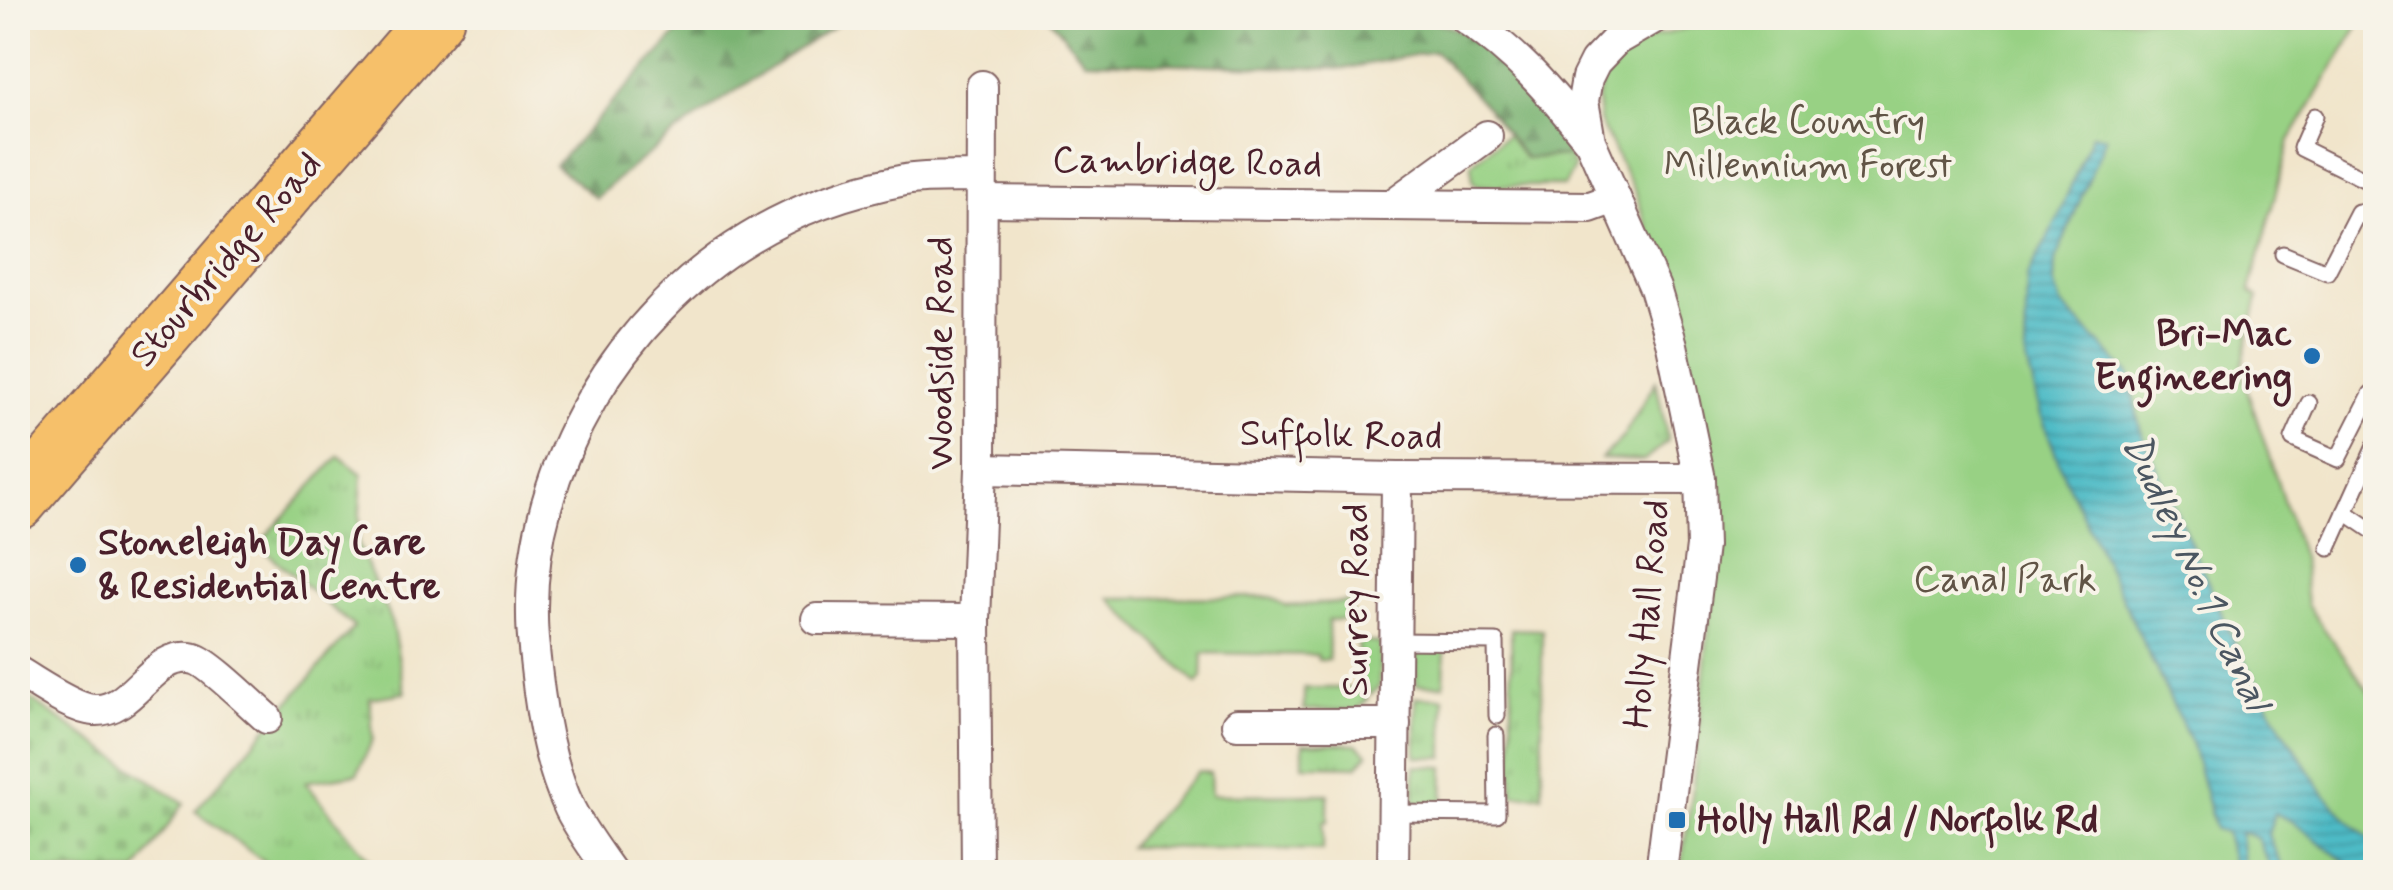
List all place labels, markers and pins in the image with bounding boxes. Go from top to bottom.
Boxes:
place label: Bri-Mac Engineering [2095,310,2293,408]
marker: Bri-Mac Engineering [2301,345,2323,367]
place label: Stoneleigh Day Care & Residential Centre [98,519,441,612]
marker: Stoneleigh Day Care & Residential Centre [67,554,89,576]
place label: Holly Hall Rd / Norfolk Rd [1697,796,2098,849]
marker: Holly Hall Rd / Norfolk Rd [1666,809,1688,831]

